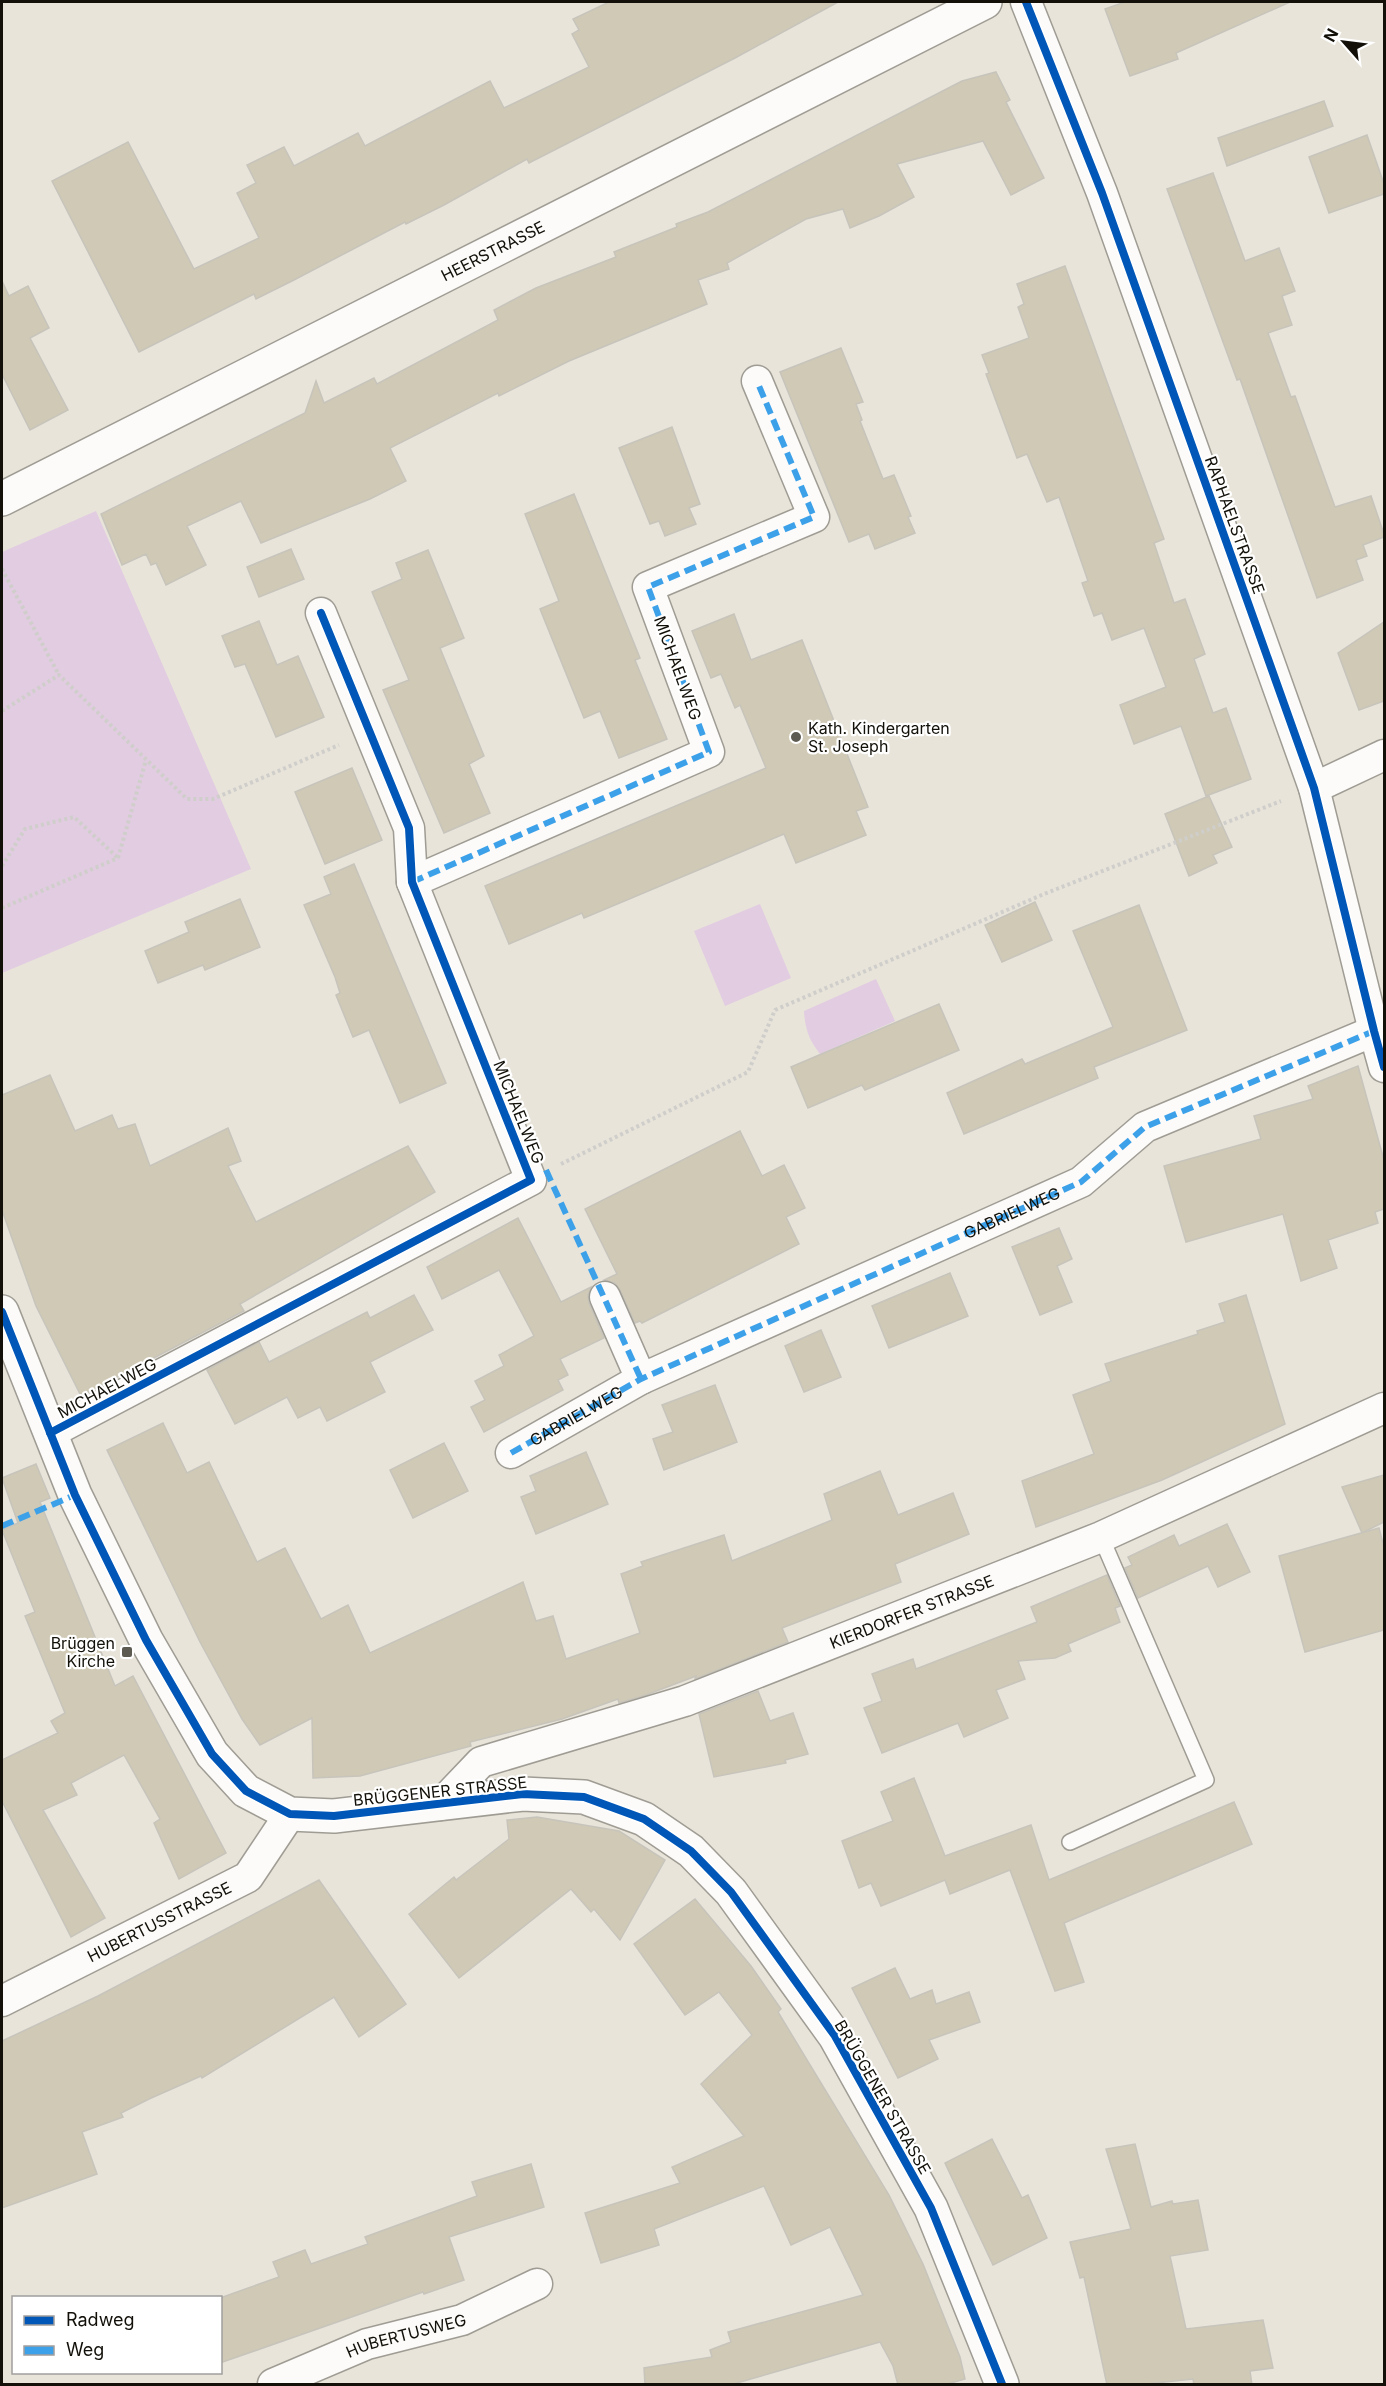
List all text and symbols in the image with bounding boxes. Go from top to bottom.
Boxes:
north arrow [1314,12,1374,72]
text: N [1319,25,1342,45]
street label: HEERSTRASSE [438,216,548,285]
street label: RAPHAELSTRASSE [1201,453,1269,597]
street label: MICHAELWEG [650,613,706,723]
place label: Kath. Kindergarten St. Joseph [808,718,950,756]
marker: Kath. Kindergarten St. Joseph [789,730,803,744]
street label: MICHAELWEG [489,1058,549,1166]
street label: GABRIELWEG [961,1183,1063,1243]
street label: MICHAELWEG [54,1353,160,1423]
street label: GABRIELWEG [526,1382,626,1450]
street label: KIERDORFER STRASSE [827,1570,997,1653]
place label: Brüggen Kirche [51,1633,115,1671]
marker: Brüggen Kirche [120,1645,134,1659]
street label: BRÜGGENER STRASSE [352,1772,528,1810]
street label: HUBERTUSSTRASSE [84,1877,235,1966]
street label: BRÜGGENER STRASSE [831,2016,935,2178]
legend [12,2296,222,2374]
text: Radweg [66,2309,135,2330]
street label: HUBERTUSWEG [343,2309,468,2362]
text: Weg [66,2339,104,2360]

